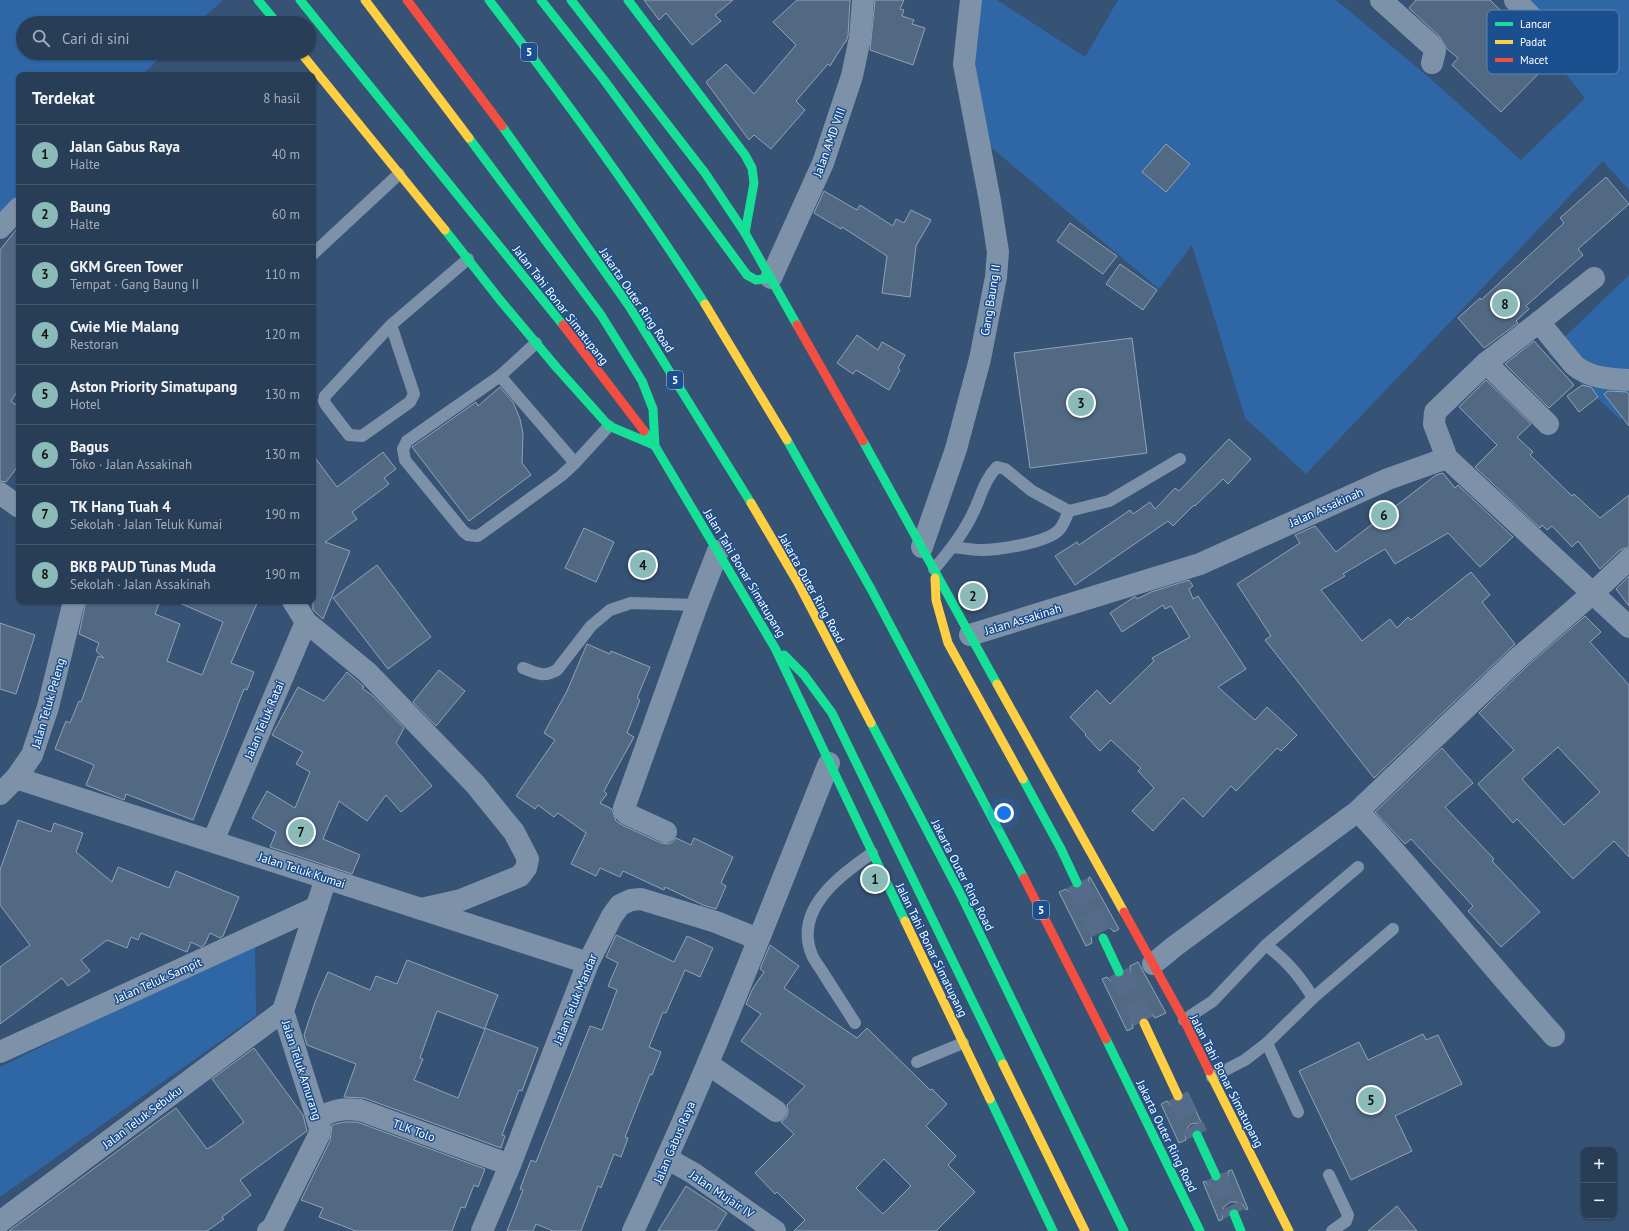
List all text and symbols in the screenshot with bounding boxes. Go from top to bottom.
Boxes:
legend [1487,10,1619,74]
search box [16,16,316,60]
text: Lancar [1520,17,1551,31]
icon: search [30,27,52,49]
text: Cari di sini [62,29,130,48]
text: Padat [1520,35,1547,49]
road number: 5 [521,43,537,61]
text: Macet [1520,53,1548,67]
text: Terdekat [32,87,95,109]
text: 8 hasil [263,90,300,107]
street label: Jalan AMD VIII [809,105,848,180]
text: Jalan Gabus Raya [70,137,180,156]
text: 1 [41,146,49,163]
text: 40 m [272,146,300,163]
text: Halte [70,156,100,173]
text: Baung [70,197,111,216]
text: 2 [41,206,49,223]
text: 60 m [272,206,300,223]
text: Halte [70,216,100,233]
street label: Jalan Tahi Bonar Simatupang [509,242,612,368]
street label: Jakarta Outer Ring Road [596,244,678,355]
text: GKM Green Tower [70,257,183,276]
street label: Gang Baung II [977,263,1003,337]
text: 3 [41,266,49,283]
text: 110 m [265,266,300,283]
text: Tempat · Gang Baung II [70,276,199,293]
pin: 8 [1492,289,1518,319]
text: Cwie Mie Malang [70,317,179,336]
text: 4 [41,326,49,343]
text: 120 m [265,326,300,343]
text: Restoran [70,336,118,353]
road number: 5 [667,371,683,389]
text: Aston Priority Simatupang [70,377,237,396]
text: 5 [41,386,49,403]
text: 130 m [265,386,300,403]
pin: 3 [1068,388,1094,418]
text: Hotel [70,396,100,413]
text: Bagus [70,437,109,456]
text: 6 [41,446,49,463]
text: 130 m [265,446,300,463]
text: Toko · Jalan Assakinah [70,456,192,473]
street label: Jalan Assakinah [1286,484,1365,530]
text: TK Hang Tuah 4 [70,497,171,516]
pin: 6 [1371,500,1397,530]
street label: Jalan Tahi Bonar Simatupang [700,505,789,640]
text: 7 [41,506,49,523]
text: 190 m [265,506,300,523]
text: Sekolah · Jalan Teluk Kumai [70,516,222,533]
street label: Jakarta Outer Ring Road [775,530,848,645]
pin: 4 [630,550,656,580]
text: BKB PAUD Tunas Muda [70,557,216,576]
text: 8 [41,566,49,583]
text: 190 m [265,566,300,583]
text: Sekolah · Jalan Assakinah [70,576,210,593]
pin: 2 [960,581,986,611]
street label: Jalan Assakinah [982,600,1063,638]
street label: Jalan Teluk Peleng [28,656,68,751]
street label: Jalan Teluk Ratai [240,678,287,763]
your location [994,803,1014,823]
street label: Jakarta Outer Ring Road [928,816,998,933]
pin: 7 [288,817,314,847]
street label: Jalan Teluk Kumai [256,849,347,891]
pin: 1 [862,864,888,894]
street label: Jalan Tahi Bonar Simatupang [893,880,971,1019]
road number: 5 [1033,901,1049,919]
street label: Jalan Teluk Mandar [550,951,600,1048]
street label: Jalan Teluk Sampit [111,954,204,1006]
street label: Jalan Tahi Bonar Simatupang [1186,1011,1267,1150]
street label: Jalan Teluk Amurang [278,1017,325,1122]
street label: Jakarta Outer Ring Road [1133,1077,1201,1194]
street label: Jalan Teluk Sebuku [98,1082,185,1152]
pin: 5 [1358,1085,1384,1115]
street label: Jalan Gabus Raya [650,1099,698,1186]
street label: TLK Tolo [391,1115,437,1145]
map controls [1581,1147,1617,1219]
button: + [1581,1147,1617,1183]
street label: Jalan Mujair IV [686,1166,757,1221]
button: − [1581,1183,1617,1219]

